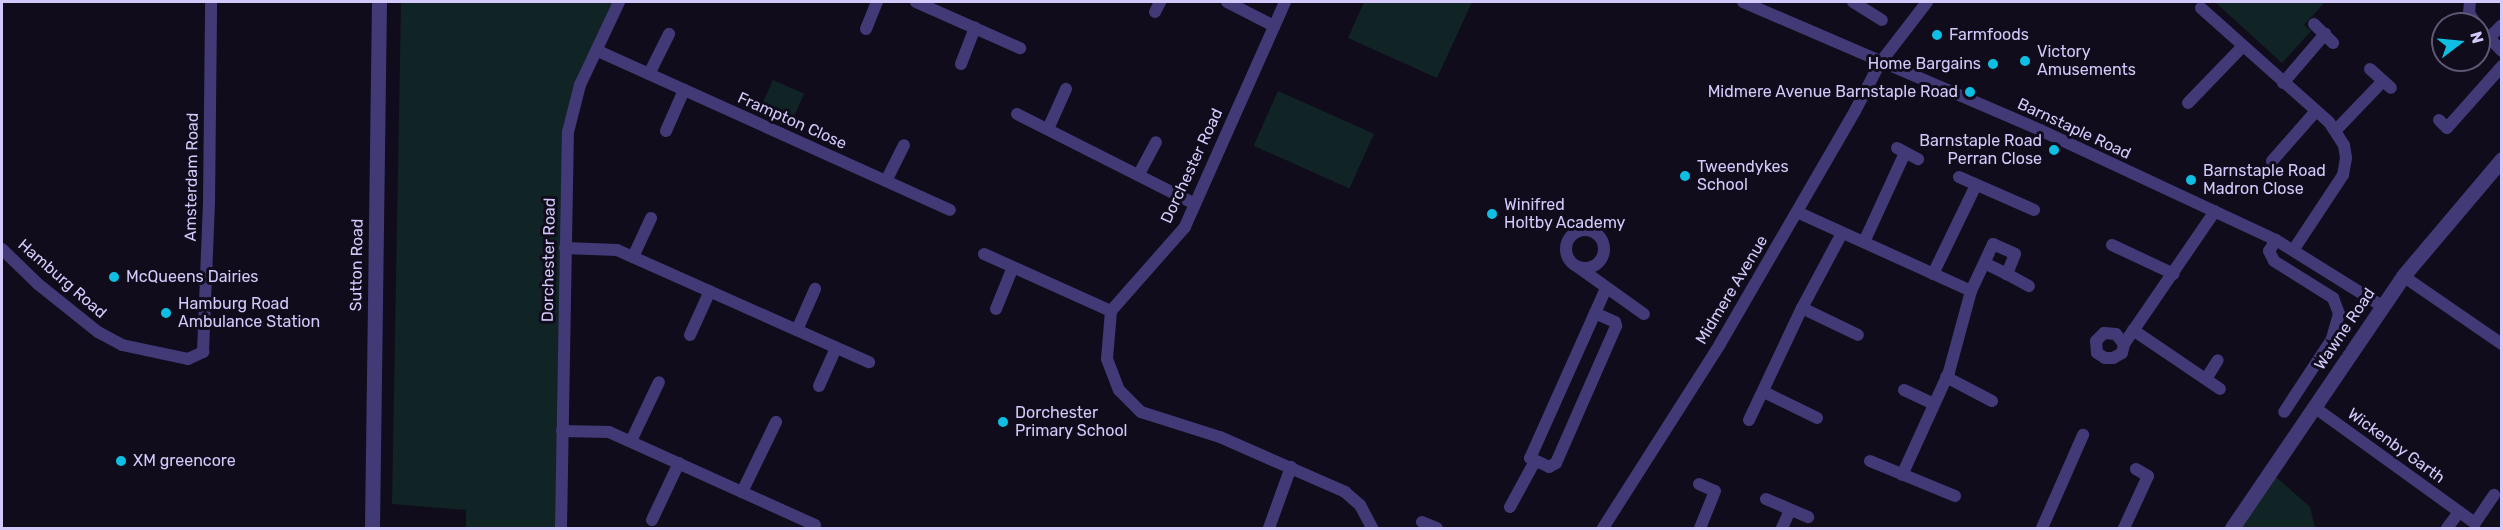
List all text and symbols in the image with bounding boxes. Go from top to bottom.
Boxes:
north arrow [2431,12,2491,72]
place label: Farmfoods [1949,25,2029,45]
marker: Farmfoods [1930,28,1944,42]
text: N [2466,29,2488,46]
place label: Victory Amusements [2037,42,2136,80]
place label: Home Bargains [1868,54,1981,74]
marker: Victory Amusements [2018,54,2032,68]
marker: Home Bargains [1986,57,2000,71]
place label: Midmere Avenue Barnstaple Road [1707,82,1958,102]
marker: Midmere Avenue Barnstaple Road [1963,85,1977,99]
street label: Frampton Close [734,88,850,154]
street label: Barnstaple Road [2014,94,2134,164]
street label: Dorchester Road [1157,105,1227,227]
street label: Amsterdam Road [181,113,203,241]
place label: Barnstaple Road Perran Close [1919,131,2042,169]
marker: Barnstaple Road Perran Close [2047,143,2061,157]
place label: Tweendykes School [1697,157,1789,195]
place label: Barnstaple Road Madron Close [2203,161,2326,199]
marker: Tweendykes School [1678,169,1692,183]
marker: Barnstaple Road Madron Close [2184,173,2198,187]
place label: Winifred Holtby Academy [1504,195,1626,233]
street label: Dorchester Road [538,197,560,323]
marker: Winifred Holtby Academy [1485,207,1499,221]
street label: Sutton Road [347,218,367,312]
street label: Midmere Avenue [1692,232,1772,348]
street label: Hamburg Road [14,235,110,323]
place label: McQueens Dairies [126,267,258,287]
marker: McQueens Dairies [107,270,121,284]
street label: Wawne Road [2311,284,2379,374]
place label: Hamburg Road Ambulance Station [178,294,320,332]
marker: Hamburg Road Ambulance Station [159,306,173,320]
place label: Dorchester Primary School [1015,403,1128,441]
street label: Wickenby Garth [2344,404,2448,488]
marker: Dorchester Primary School [996,415,1010,429]
place label: XM greencore [133,451,236,471]
marker: XM greencore [114,454,128,468]

